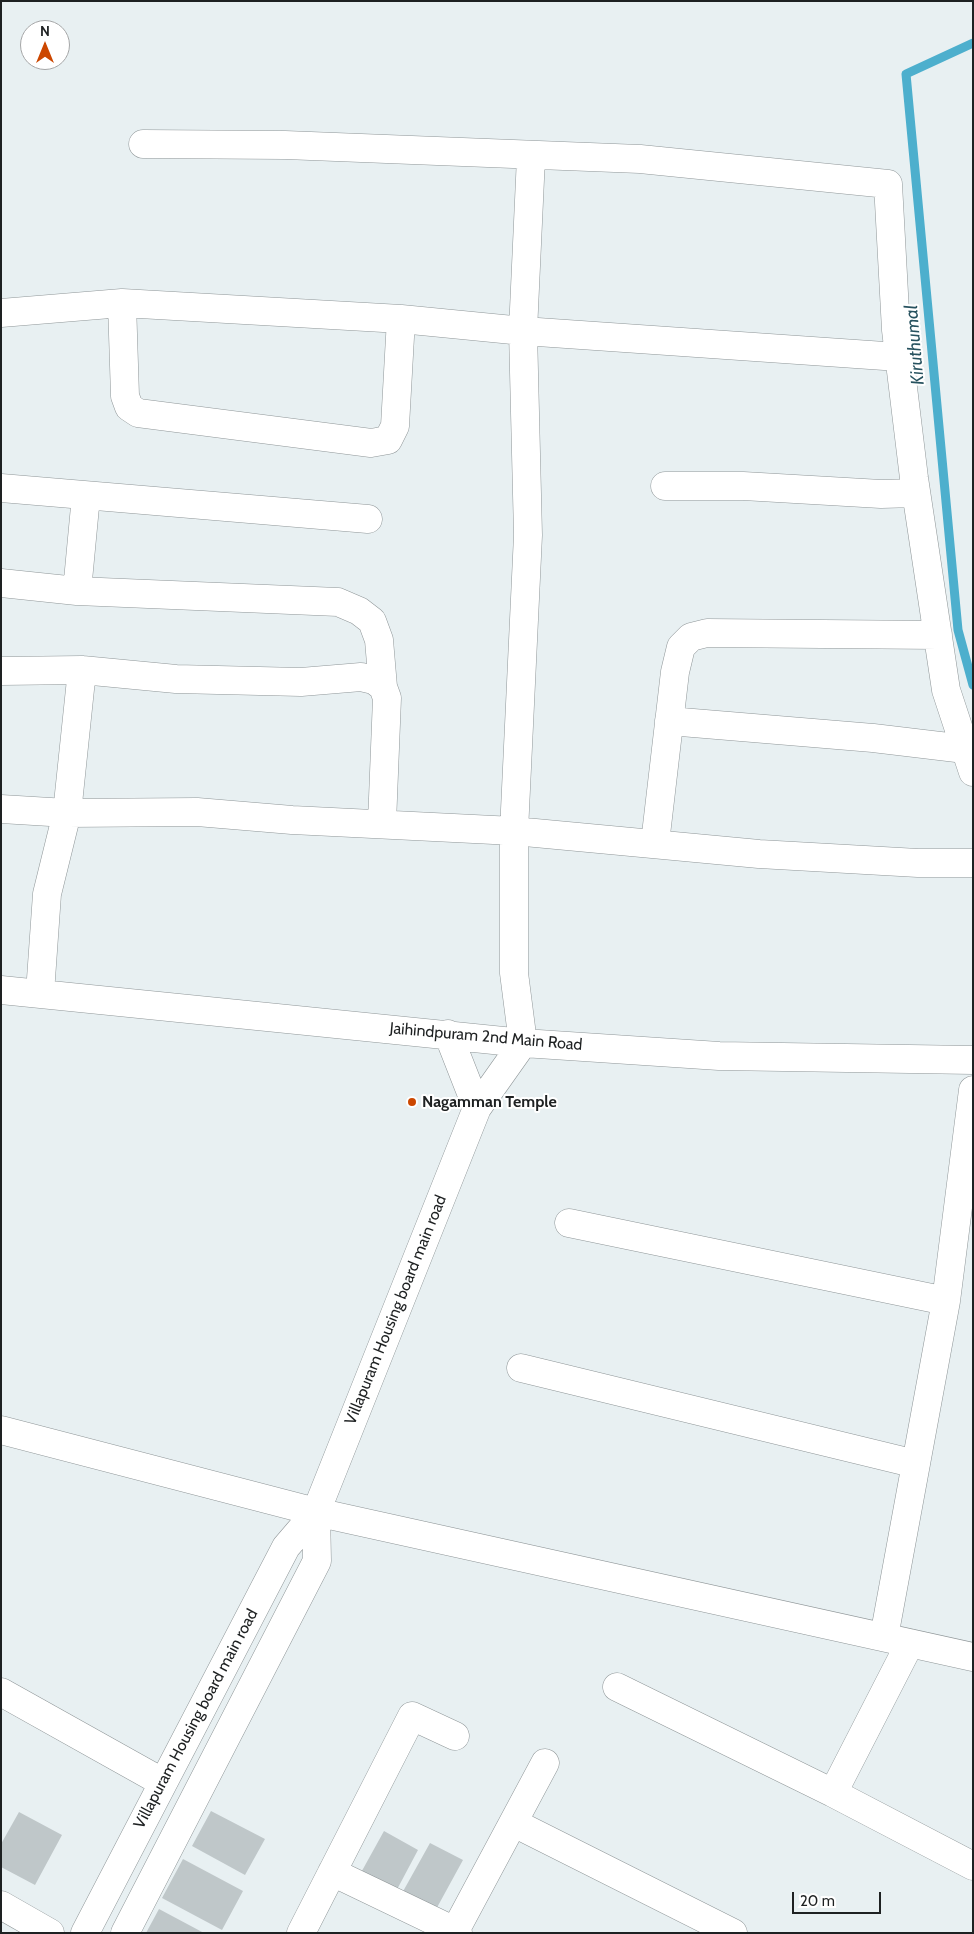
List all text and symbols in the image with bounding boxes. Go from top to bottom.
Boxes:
north arrow [20,20,70,70]
text: N [40,22,50,40]
water label: Kiruthumal [901,304,929,386]
street label: Jaihindpuram 2nd Main Road [389,1019,583,1055]
place label: Nagamman Temple [422,1092,557,1112]
marker: Nagamman Temple [406,1096,418,1108]
street label: Villapuram Housing board main road [341,1192,451,1428]
street label: Villapuram Housing board main road [130,1606,262,1832]
scale bar [794,1882,883,1914]
text: 20 m [800,1892,835,1910]

